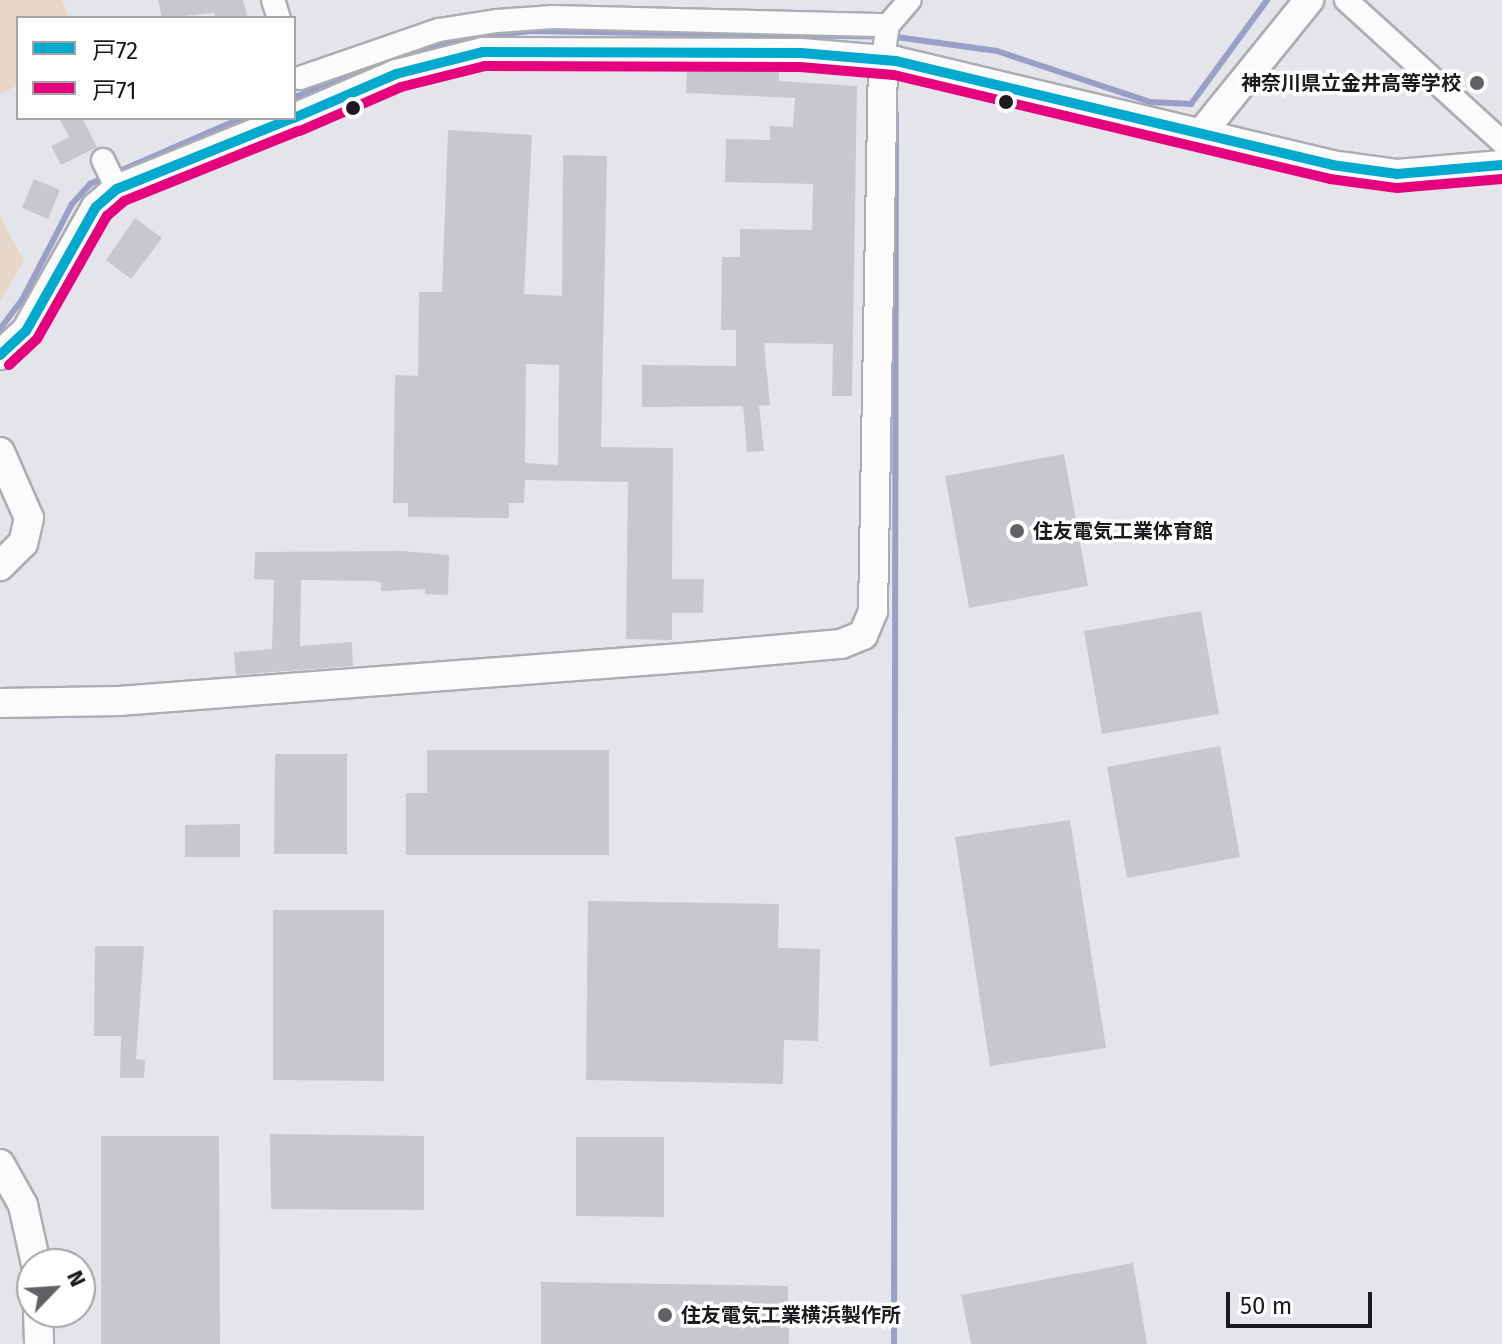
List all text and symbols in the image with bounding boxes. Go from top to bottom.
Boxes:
legend [16,16,296,120]
text: 戸72 [92,37,138,65]
place label: 神奈川県立金井高等学校 [1241,71,1461,95]
marker: 神奈川県立金井高等学校 [1468,74,1486,92]
text: 戸71 [92,77,137,105]
unlabelled marker [998,94,1014,110]
unlabelled marker [345,100,361,116]
place label: 住友電気工業体育館 [1033,519,1213,543]
marker: 住友電気工業体育館 [1008,522,1026,540]
north arrow [16,1248,96,1328]
text: N [61,1266,92,1291]
scale bar [1230,1276,1376,1326]
text: 50 m [1240,1292,1292,1320]
place label: 住友電気工業横浜製作所 [681,1303,901,1327]
marker: 住友電気工業横浜製作所 [656,1306,674,1324]

